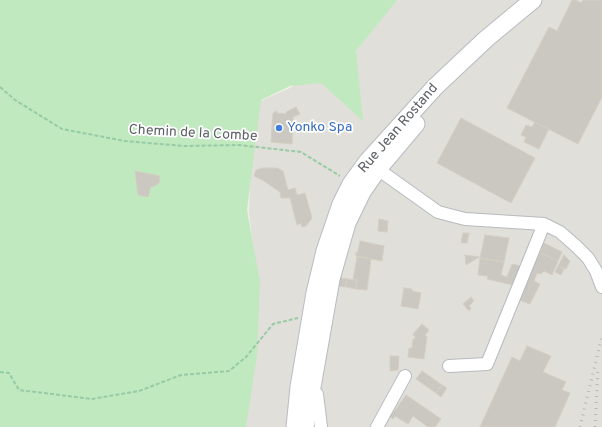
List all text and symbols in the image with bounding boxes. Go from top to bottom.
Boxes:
street label: Rue Jean Rostand [356,81,442,177]
place label: Yonko Spa [287,120,352,136]
street label: Chemin de la Combe [128,122,258,146]
marker: Yonko Spa [274,123,284,133]

